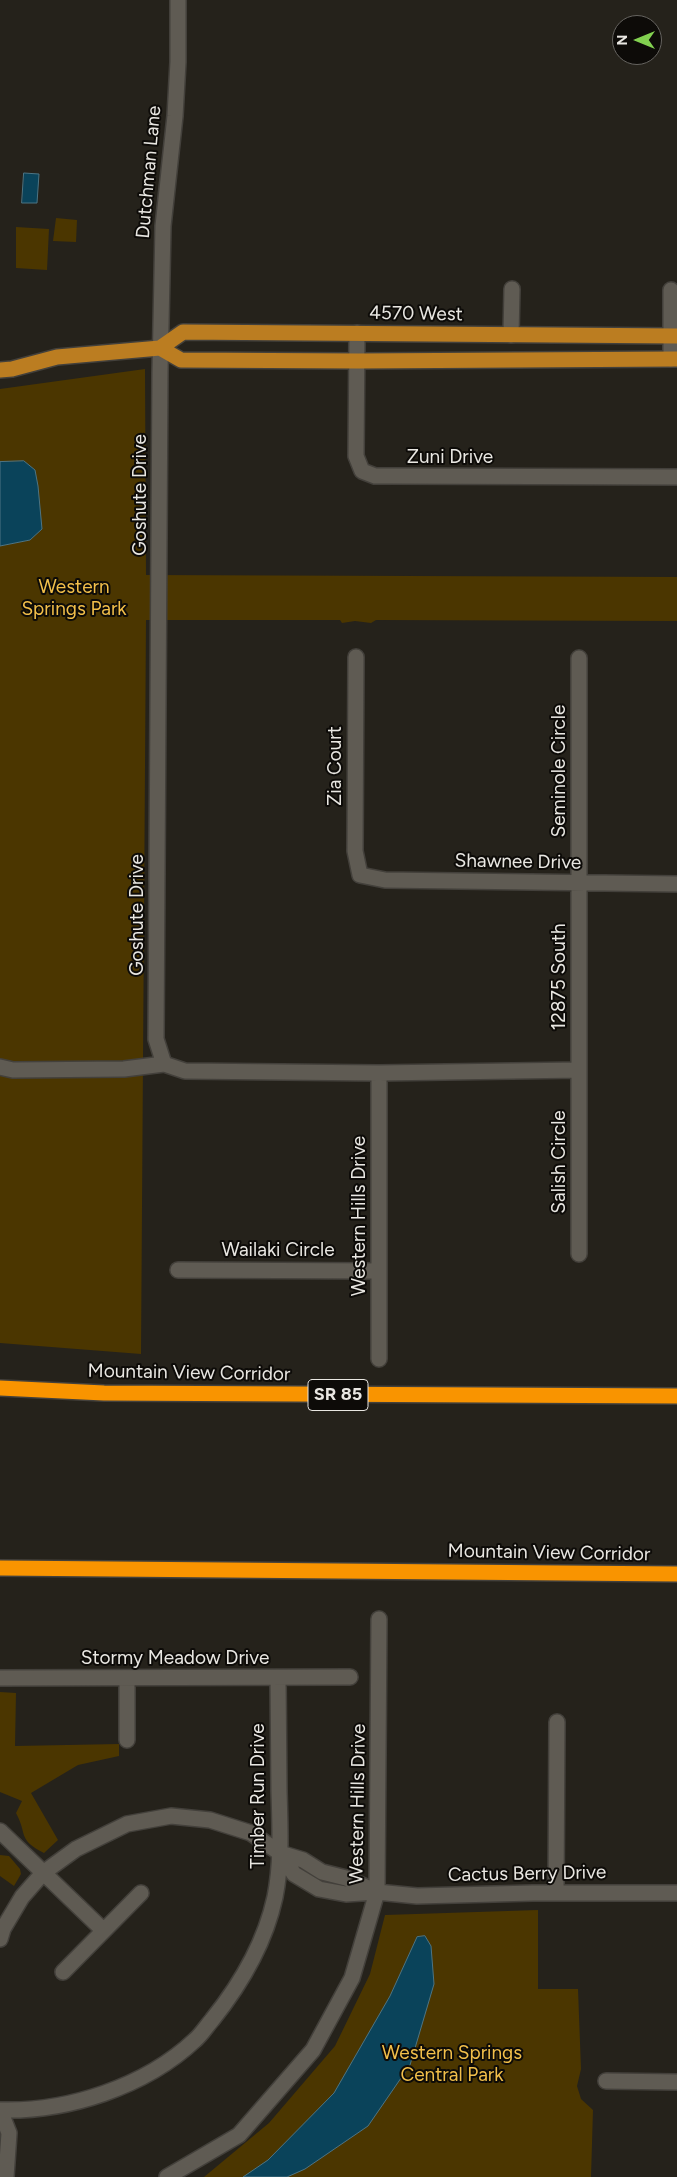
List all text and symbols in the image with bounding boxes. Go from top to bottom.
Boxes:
north arrow [612,15,662,65]
text: N [614,35,631,45]
street label: Dutchman Lane [132,105,166,239]
street label: 4570 West [369,302,463,326]
street label: Goshute Drive [129,434,151,556]
street label: Zuni Drive [407,446,493,468]
park label: Western Springs Park [21,576,127,620]
street label: Seminole Circle [548,705,570,837]
street label: Zia Court [324,726,346,806]
street label: Shawnee Drive [454,849,582,875]
street label: Goshute Drive [126,854,148,976]
street label: 12875 South [548,923,570,1031]
street label: Salish Circle [548,1110,570,1214]
street label: Western Hills Drive [348,1136,370,1296]
street label: Wailaki Circle [221,1239,335,1261]
street label: Mountain View Corridor [87,1360,291,1386]
road number: SR 85 [308,1380,368,1410]
street label: Mountain View Corridor [447,1540,651,1566]
street label: Stormy Meadow Drive [81,1647,269,1669]
street label: Timber Run Drive [247,1723,269,1869]
street label: Western Hills Drive [345,1724,371,1884]
street label: Cactus Berry Drive [448,1861,606,1887]
park label: Western Springs Central Park [382,2042,522,2086]

